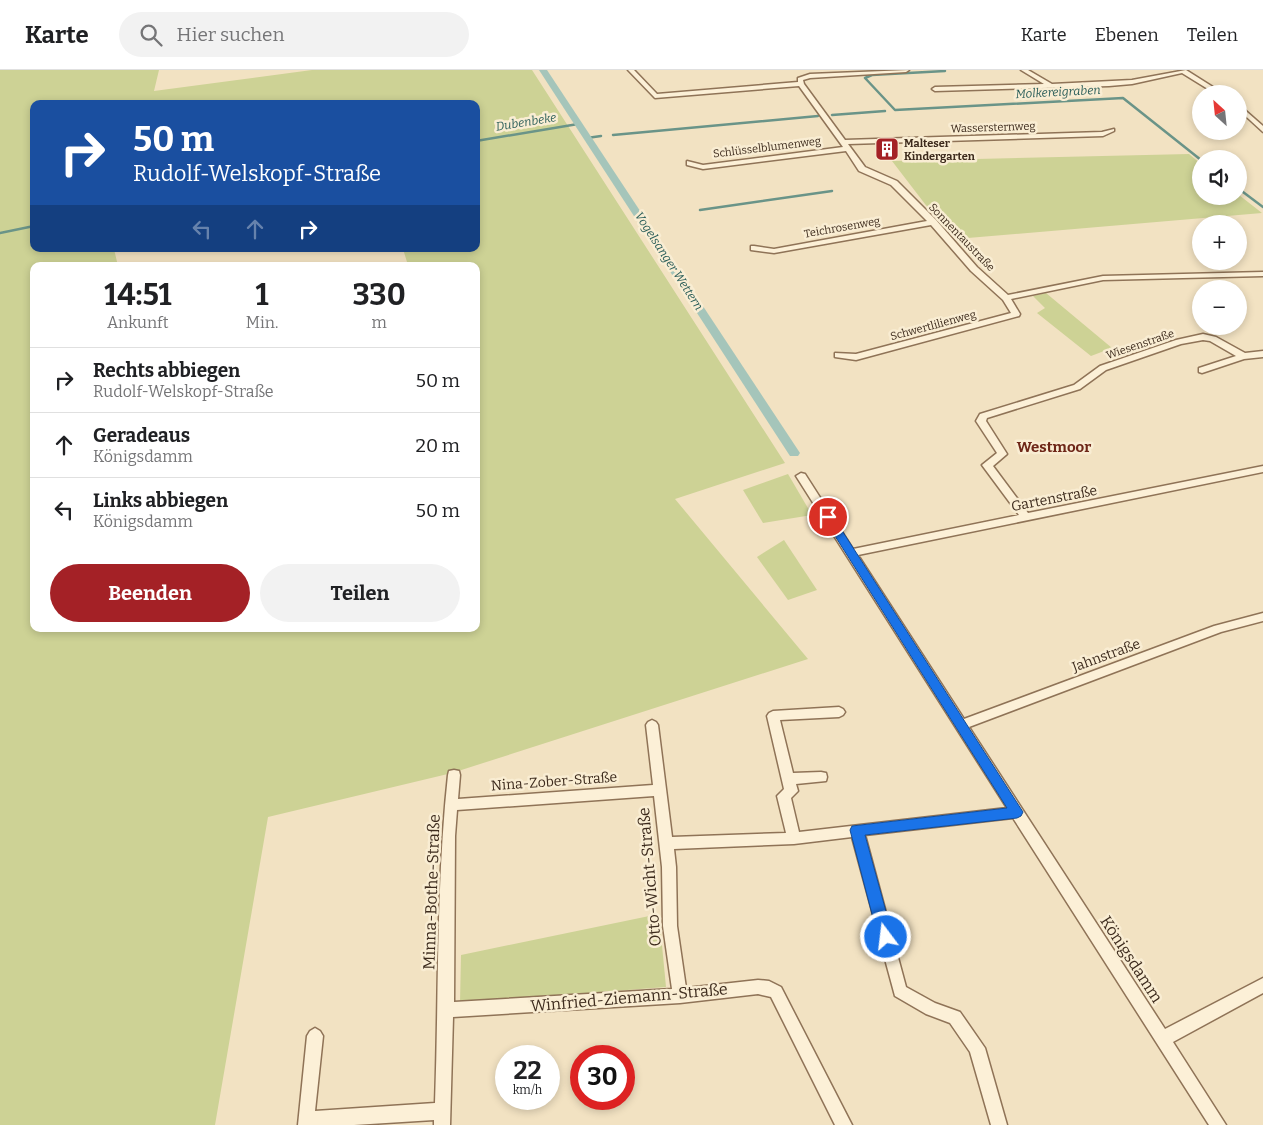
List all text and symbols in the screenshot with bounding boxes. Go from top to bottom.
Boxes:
search box [119,12,469,57]
text: Karte [25,21,89,49]
icon: search [137,21,165,49]
text: Hier suchen [177,23,284,46]
text: Karte [1021,24,1067,46]
text: Ebenen [1095,24,1159,46]
text: Teilen [1187,24,1238,46]
water label: Molkereigraben [1015,83,1101,101]
north arrow [1192,85,1248,140]
map controls [1192,85,1247,335]
water label: Dubenbeke [495,110,557,134]
text: 50 m [133,118,214,160]
icon: right [50,120,115,185]
street label: Wassersternweg [950,120,1036,135]
street label: Schlüsselblumenweg [712,134,822,161]
building icon: Malteser Kindergarten [874,136,900,162]
place label: Malteser Kindergarten [904,137,975,163]
button: sound [1192,150,1247,205]
text: Rudolf-Welskopf-Straße [133,160,381,187]
street label: Sonnentaustraße [926,201,997,274]
water label: Vogelsanger Wettern [632,209,706,313]
street label: Teichrosenweg [803,214,881,241]
icon: left [188,215,216,243]
icon: ahead [241,215,269,243]
icon: right [294,215,322,243]
button: + [1192,215,1247,270]
text: 14:51 [104,277,171,313]
text: 1 [256,277,269,313]
text: 330 [353,277,406,313]
button: − [1192,280,1247,335]
street label: Schwertlilienweg [889,308,977,343]
text: Ankunft [107,313,169,332]
text: Min. [246,313,278,332]
text: m [372,313,387,332]
street label: Wiesenstraße [1104,327,1176,362]
text: Rechts abbiegen [93,359,240,382]
icon: right [50,366,78,394]
text: 50 m [416,369,460,392]
text: Rudolf-Welskopf-Straße [93,382,273,401]
text: Geradeaus [93,424,190,447]
icon: ahead [50,431,78,459]
text: 20 m [416,434,460,457]
district label: Westmoor [1017,438,1091,456]
text: Königsdamm [93,447,193,466]
street label: Gartenstraße [1010,482,1099,515]
text: Links abbiegen [93,489,228,512]
icon: left [50,496,78,524]
pin [807,496,849,538]
text: 50 m [416,499,460,522]
icon: arrive [814,503,842,531]
text: Königsdamm [93,512,193,531]
button: Beenden [50,564,250,622]
button: Teilen [260,564,460,622]
street label: Jahnstraße [1069,635,1143,676]
street label: Nina-Zober-Straße [490,769,618,794]
street label: Otto-Wicht-Straße [634,807,665,947]
street label: Minna-Bothe-Straße [419,814,444,970]
position arrow [859,910,911,962]
street label: Königsdamm [1096,912,1167,1006]
street label: Winfried-Ziemann-Straße [530,979,728,1016]
speed limit sign: 30 [570,1045,635,1110]
text: 22 [513,1056,542,1086]
text: km/h [513,1083,542,1097]

